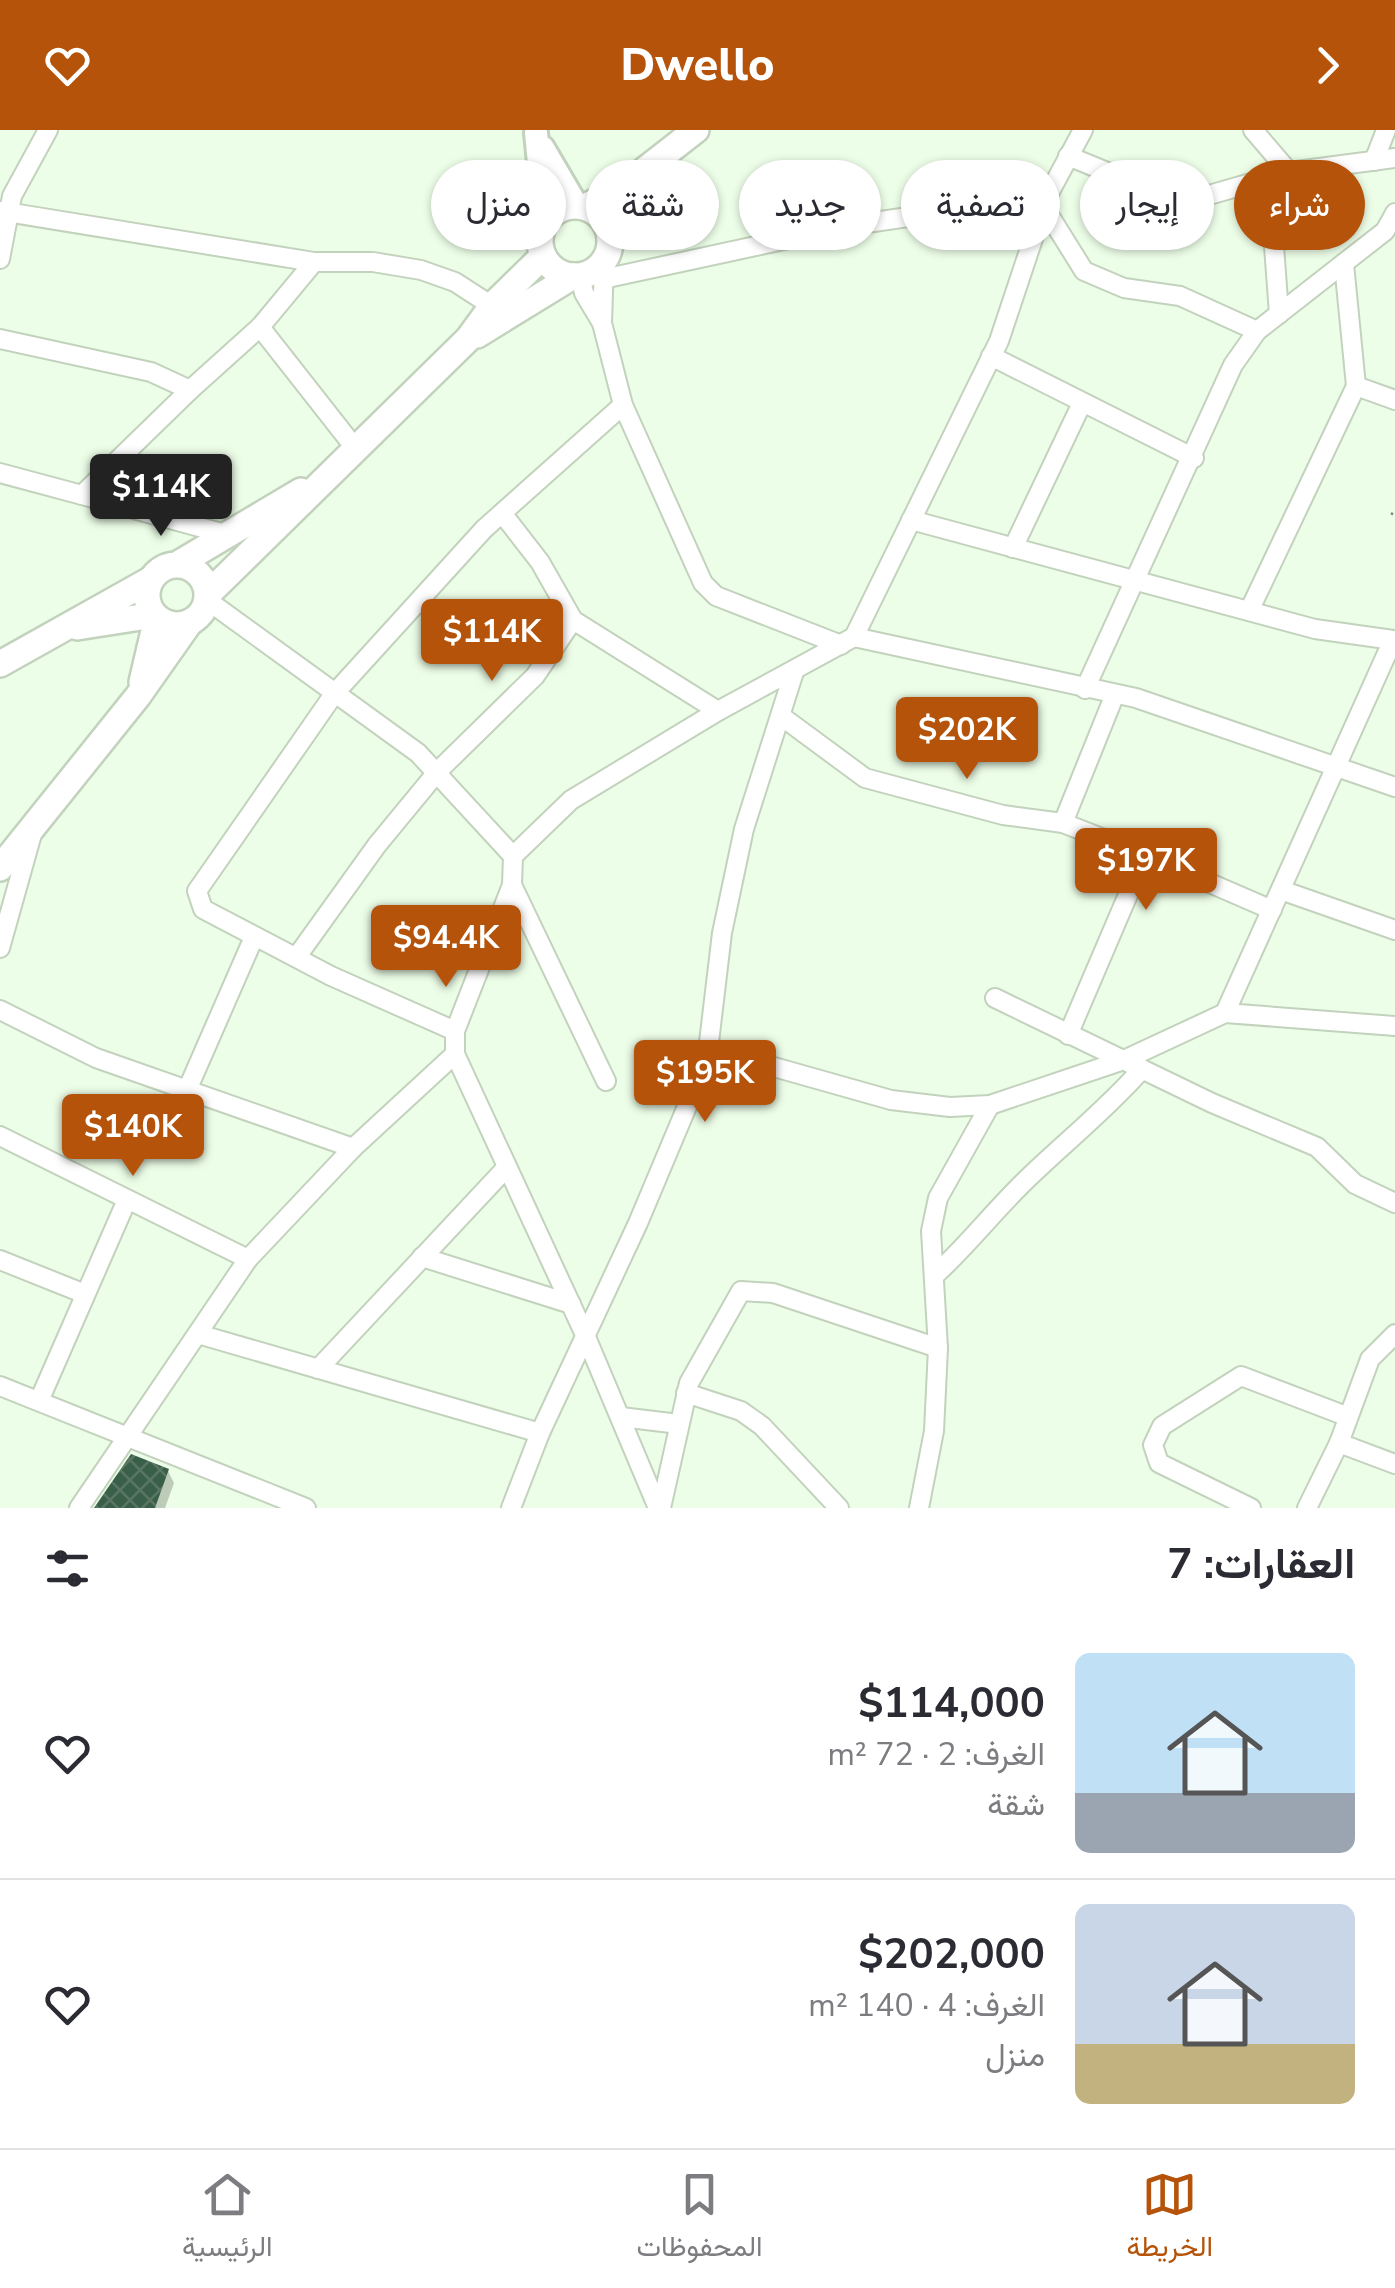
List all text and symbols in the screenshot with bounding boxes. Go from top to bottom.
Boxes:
text: Dwello [621,35,775,96]
icon: heart [40,38,95,93]
icon: forward [1300,38,1355,93]
chip: منزل [431,160,566,250]
chip: شقة [586,160,719,250]
chip: جديد [739,160,881,250]
chip: تصفية [901,160,1060,250]
chip: إيجار [1080,160,1214,250]
chip: شراء [1234,160,1365,250]
pin: $114K [91,454,231,539]
text: $114K [112,465,210,508]
pin: $114K [422,599,562,684]
text: $114K [443,610,541,653]
pin: $202K [897,697,1037,782]
text: $202K [918,708,1016,751]
pin: $197K [1076,828,1216,913]
text: $197K [1097,839,1195,882]
pin: $94.4K [365,905,527,990]
text: $94.4K [393,916,499,959]
pin: $195K [635,1040,775,1125]
text: $195K [656,1051,754,1094]
pin: $140K [63,1094,203,1179]
text: $140K [84,1105,182,1148]
text: العقارات: 7 [1167,1536,1355,1593]
icon: filters [40,1541,95,1596]
text: $114,000 [858,1675,1045,1732]
icon: home [1155,1693,1275,1813]
icon: heart [40,1726,95,1781]
text: الغرف: 2 · 72 m² [827,1733,1045,1776]
text: شقة [987,1783,1045,1826]
text: $202,000 [858,1926,1045,1983]
icon: home [1155,1944,1275,2064]
icon: heart [40,1977,95,2032]
text: الغرف: 4 · 140 m² [808,1984,1045,2027]
text: منزل [985,2034,1045,2077]
tab: الرئيسية [182,2167,272,2271]
tab: المحفوظات [636,2167,763,2271]
tab: الخريطة [1126,2167,1213,2271]

